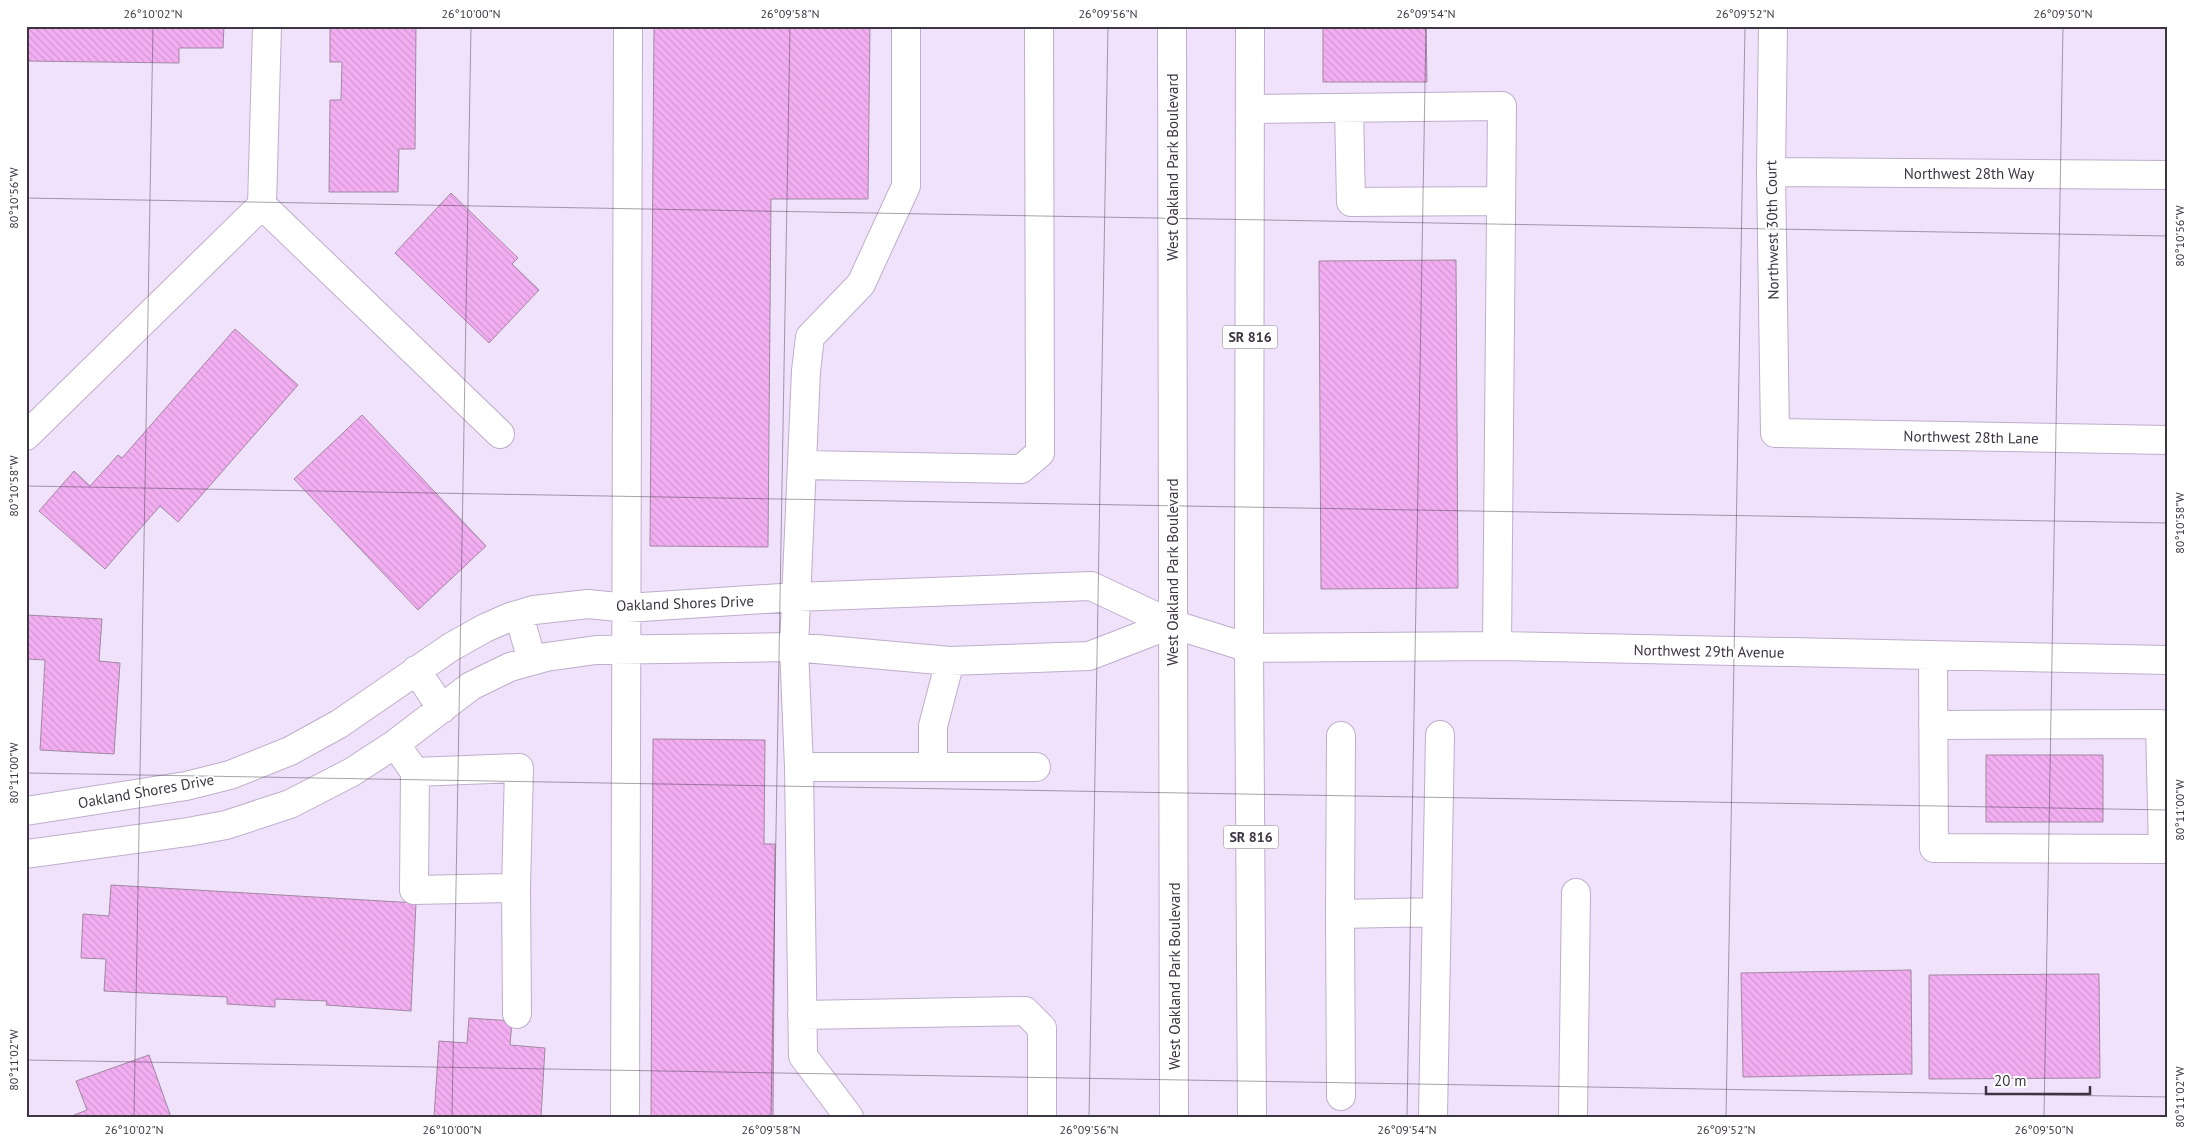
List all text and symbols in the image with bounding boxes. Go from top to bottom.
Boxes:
text: 26°10'02"N [123,6,183,21]
text: 26°10'00"N [441,6,501,21]
text: 26°09'58"N [760,6,820,21]
text: 26°09'56"N [1078,6,1138,21]
text: 26°09'54"N [1396,6,1456,21]
text: 26°09'52"N [1715,6,1775,21]
text: 26°09'50"N [2033,6,2093,21]
street label: West Oakland Park Boulevard [1163,73,1182,261]
street label: Northwest 30th Court [1761,160,1783,300]
street label: Northwest 28th Way [1904,164,2034,183]
text: 80°10'56"W [6,167,21,229]
text: 80°10'56"W [2172,205,2187,267]
road number: SR 816 [1222,326,1278,348]
street label: Northwest 28th Lane [1903,426,2039,448]
text: 80°10'58"W [6,455,21,517]
street label: West Oakland Park Boulevard [1163,478,1182,666]
text: 80°10'58"W [2172,492,2187,554]
street label: Oakland Shores Drive [616,591,754,615]
street label: Northwest 29th Avenue [1633,640,1785,662]
text: 80°11'00"W [6,742,21,804]
street label: Oakland Shores Drive [76,770,216,812]
text: 80°11'00"W [2172,779,2187,841]
road number: SR 816 [1224,826,1278,849]
street label: West Oakland Park Boulevard [1165,882,1184,1070]
text: 80°11'02"W [6,1029,21,1091]
scale bar [1986,1063,2090,1095]
text: 80°11'02"W [2172,1066,2187,1128]
text: 20 m [1994,1071,2027,1090]
text: 26°10'02"N [104,1122,164,1137]
text: 26°10'00"N [422,1122,482,1137]
text: 26°09'58"N [741,1122,801,1137]
text: 26°09'56"N [1059,1122,1119,1137]
text: 26°09'54"N [1377,1122,1437,1137]
text: 26°09'52"N [1696,1122,1756,1137]
text: 26°09'50"N [2014,1122,2074,1137]

